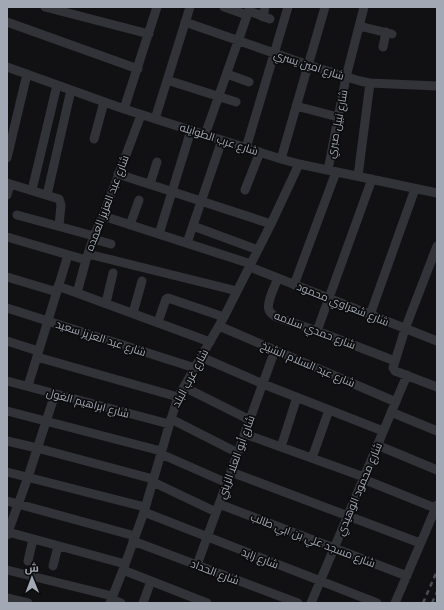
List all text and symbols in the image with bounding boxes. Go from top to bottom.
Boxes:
street label: شارع امين يسري [271,46,346,85]
street label: شارع نبيل صبري [323,88,352,160]
street label: شارع عرب الطوايله [178,119,260,159]
street label: شارع عبد العزيز العمده [81,153,133,253]
street label: شارع شعراوي محمود [294,278,391,331]
street label: شارع حمدي سلامه [272,307,358,354]
street label: شارع عبد العزيز سعيد [54,316,148,360]
street label: شارع عبد السلام الشيخ [258,337,358,391]
street label: شارع غرب البلد [168,346,212,410]
street label: شارع ابراهيم الغول [45,384,131,422]
street label: شارع أبو العلا الزيني [213,413,259,501]
street label: شارع محمود الوهيدي [332,440,387,538]
street label: شارع مسجد علي بن ابي طالب [248,509,378,572]
street label: شارع زايد [239,544,281,572]
street label: شارع الحداد [188,555,242,589]
north arrow [12,558,52,598]
text: ش [25,560,39,575]

